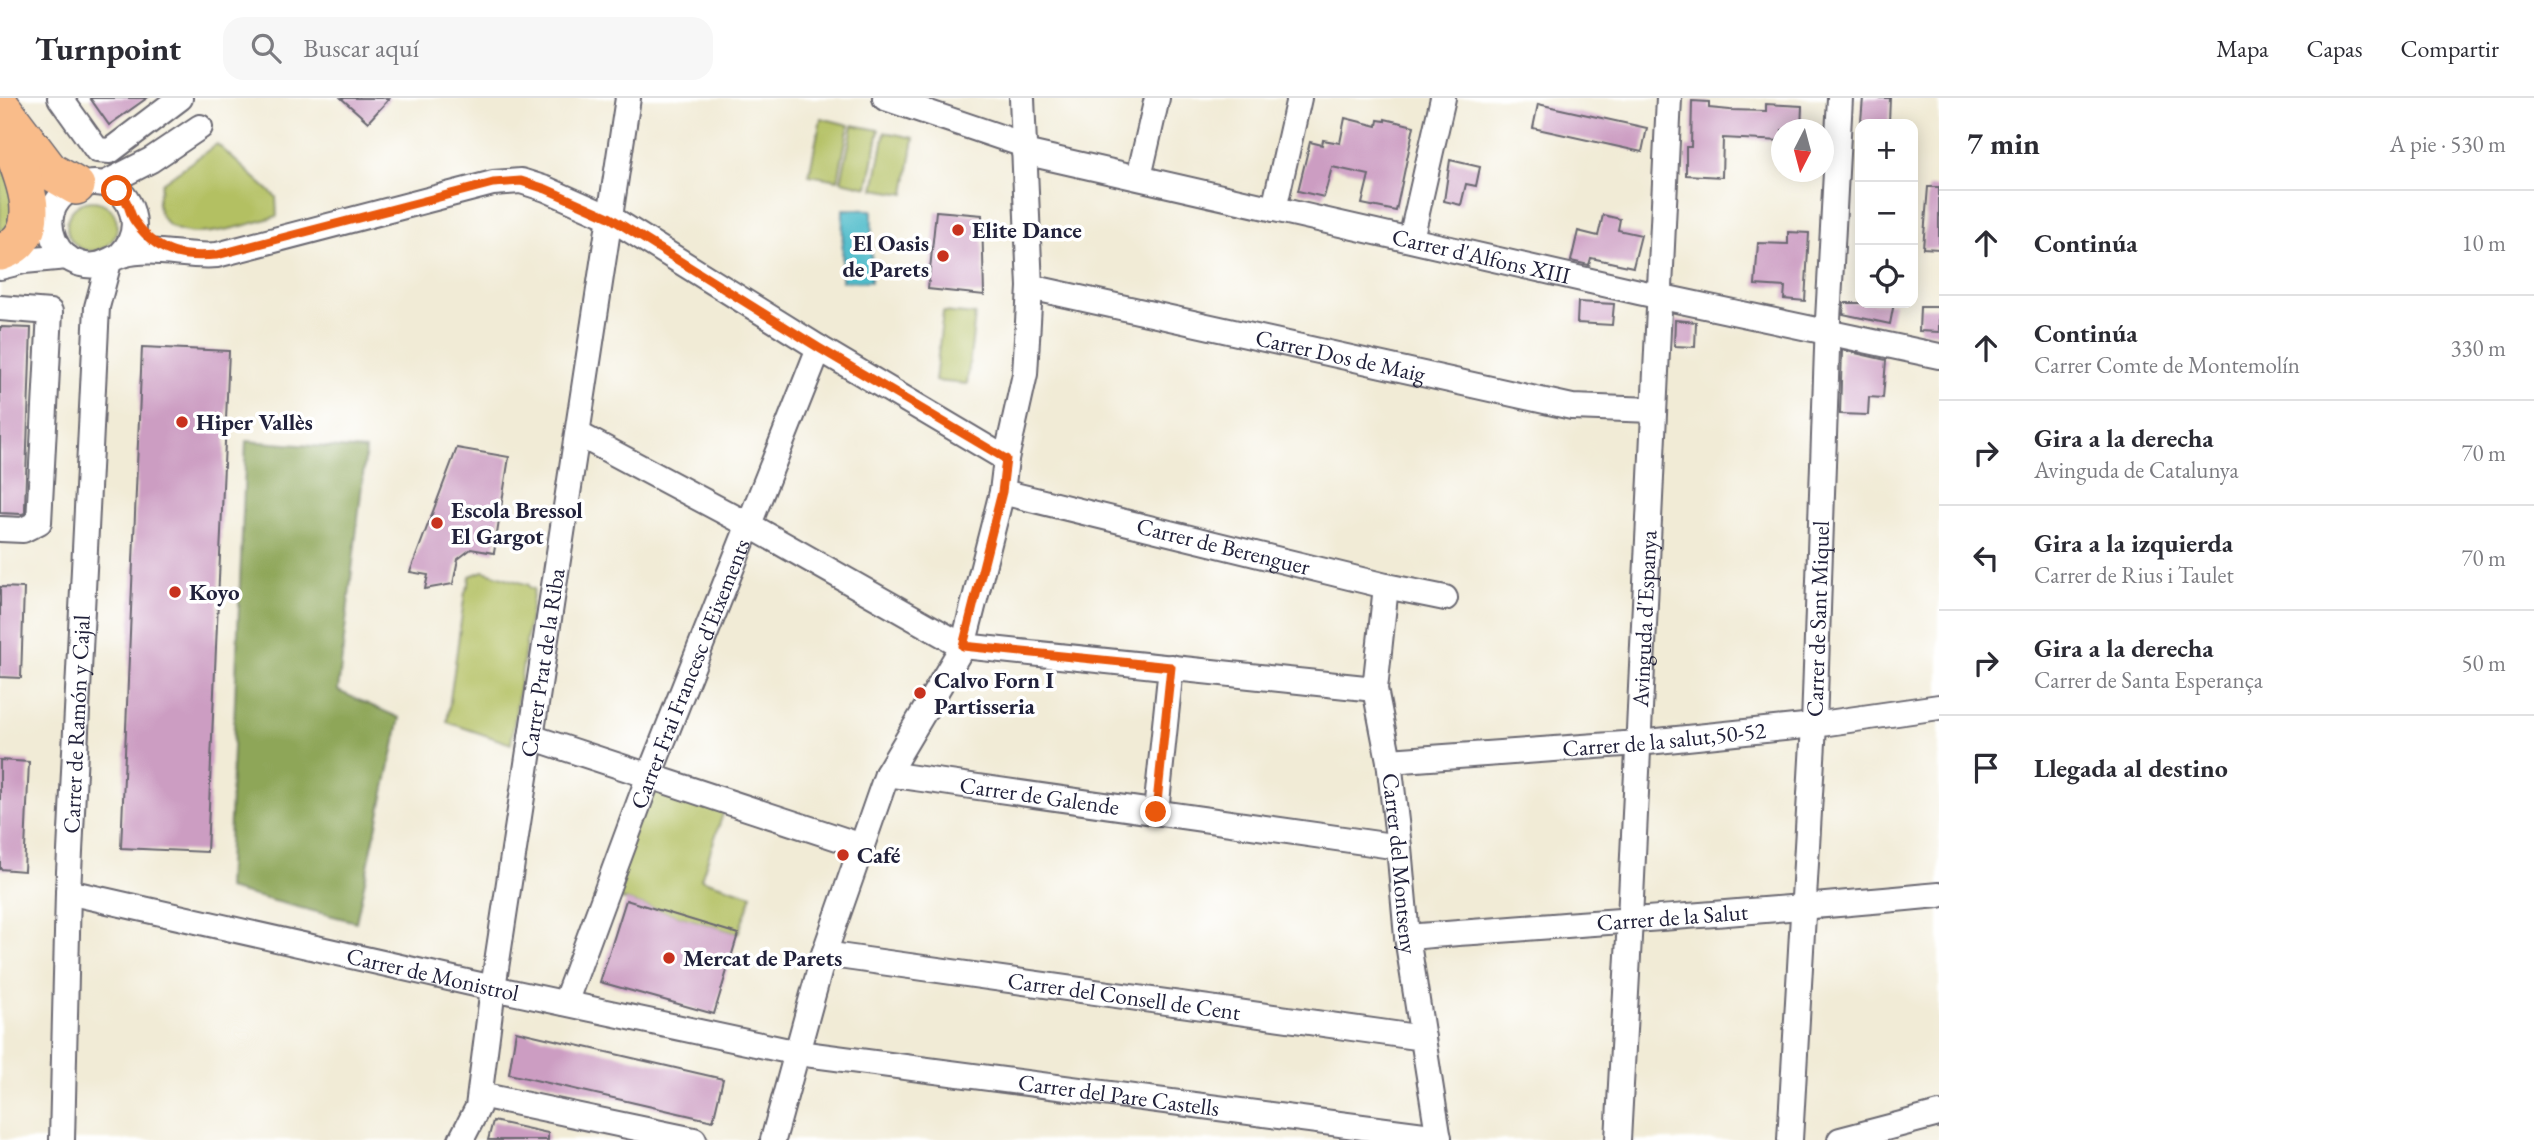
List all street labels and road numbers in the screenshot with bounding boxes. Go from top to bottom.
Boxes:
street label: Carrer d'Alfons XIII [1389,221,1574,291]
street label: Carrer Dos de Maig [1253,322,1429,389]
street label: Carrer de Berenguer [1134,511,1314,582]
street label: Carrer de Sant Miquel [1799,520,1836,717]
street label: Avinguda d'Espanya [1625,529,1663,709]
street label: Carrer Frai Francesc d'Eixements [623,534,757,813]
street label: Carrer Prat de la Riba [513,565,572,759]
street label: Carrer de Ramón y Cajal [56,614,97,834]
street label: Carrer de la salut,50-52 [1561,715,1767,763]
street label: Carrer de Galende [958,770,1121,822]
street label: Carrer del Montseny [1376,771,1425,957]
street label: Carrer de la Salut [1596,896,1750,938]
street label: Carrer de Monistrol [344,940,522,1008]
street label: Carrer del Consell de Cent [1006,965,1243,1027]
street label: Carrer del Pare Castells [1016,1067,1221,1123]

